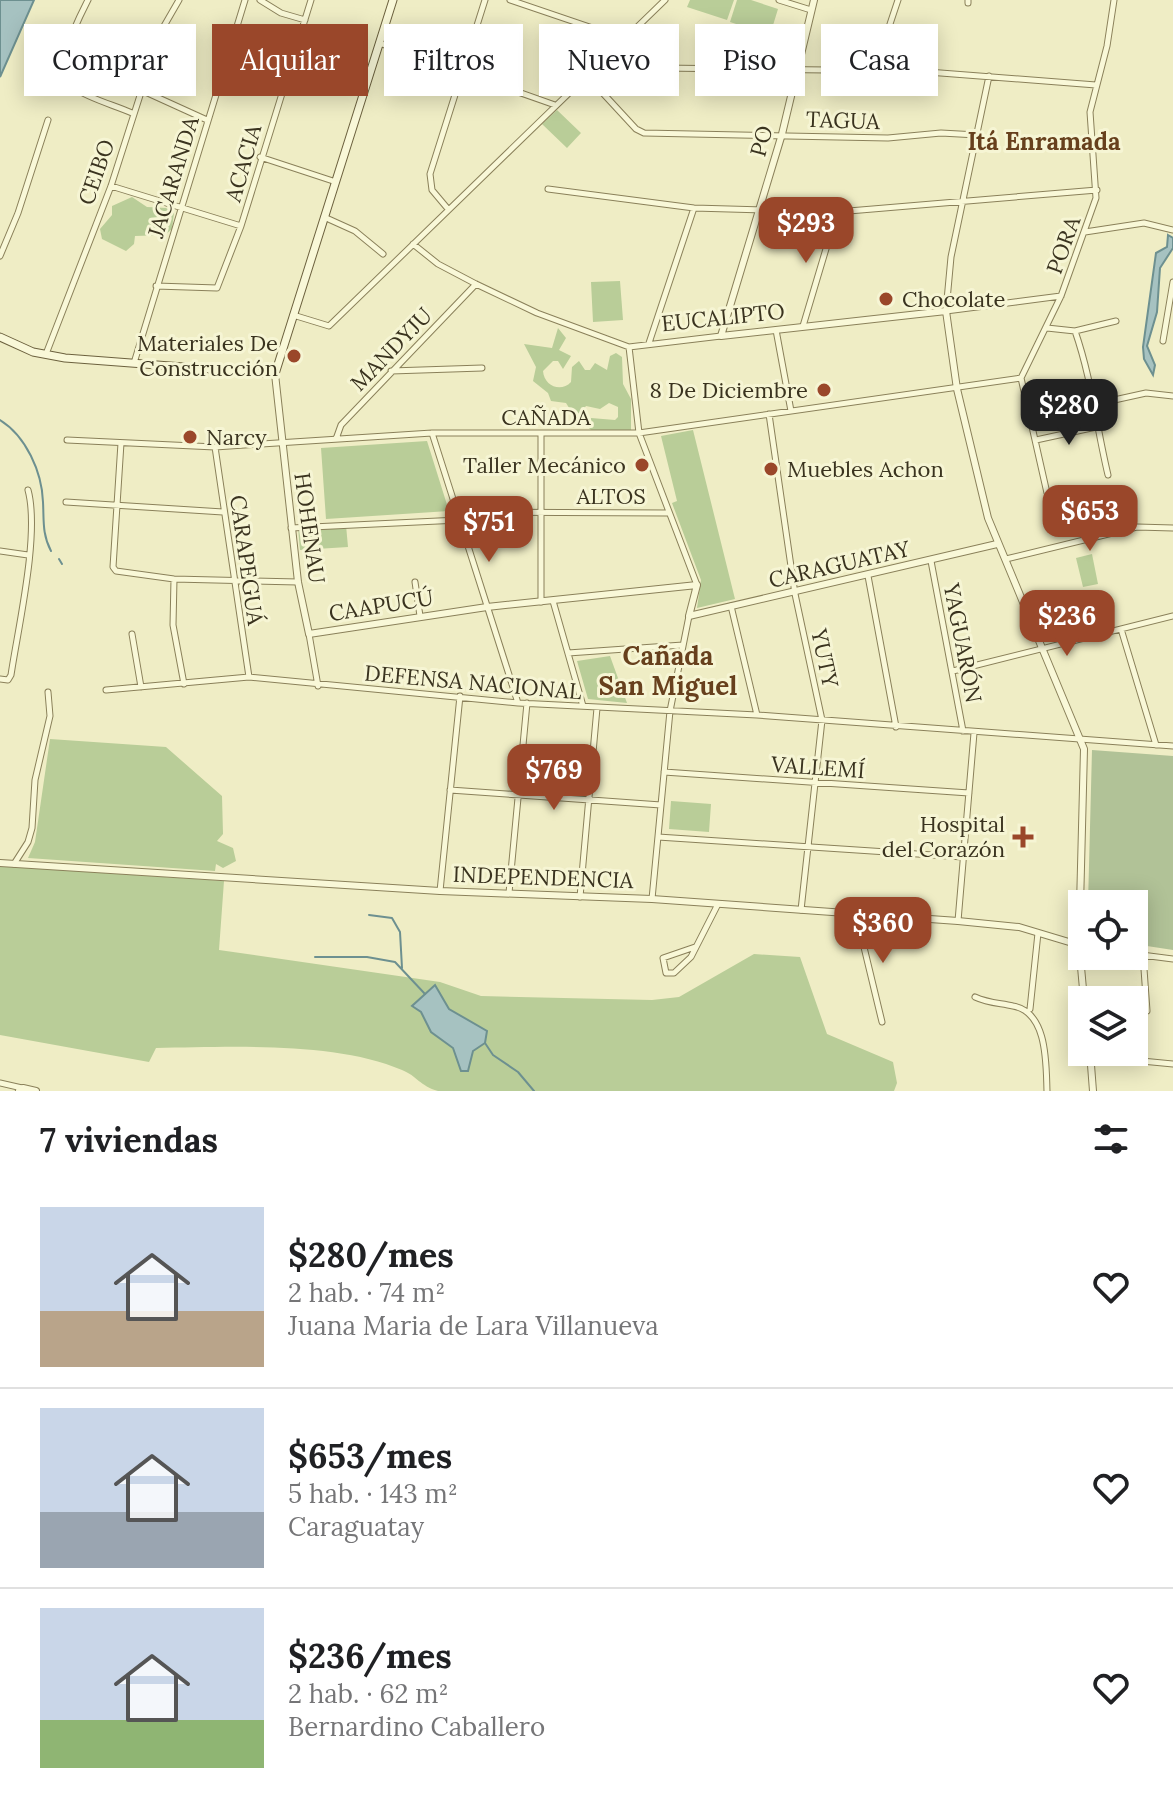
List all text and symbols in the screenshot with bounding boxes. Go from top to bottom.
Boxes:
chip: Comprar [24,24,196,96]
chip: Alquilar [212,24,368,96]
chip: Filtros [384,24,523,96]
chip: Nuevo [539,24,679,96]
chip: Piso [695,24,805,96]
chip: Casa [821,24,938,96]
street label: TAGUA [806,105,882,135]
street label: JACARANDA [141,112,205,242]
street label: ACACIA [218,120,268,206]
street label: PO [743,122,779,160]
district label: Itá Enramada [967,126,1121,157]
street label: CEIBO [72,135,120,209]
pin: $293 [759,197,853,265]
text: $293 [777,206,835,239]
street label: PORA [1040,211,1087,278]
place label: Chocolate [902,285,1006,313]
marker: Chocolate [877,290,895,308]
street label: EUCALIPTO [660,297,786,337]
street label: MANDYJU [344,301,438,397]
place label: Materiales De Construcción [137,329,278,382]
marker: Materiales De Construcción [285,347,303,365]
place label: 8 De Diciembre [650,376,808,404]
pin: $280 [1022,379,1116,447]
marker: 8 De Diciembre [815,381,833,399]
text: $280 [1039,388,1099,421]
street label: CAÑADA [501,403,592,431]
place label: Narcy [206,423,267,451]
marker: Narcy [181,428,199,446]
place label: Taller Mecánico [463,451,626,479]
place label: Muebles Achon [787,455,944,483]
marker: Taller Mecánico [633,456,651,474]
marker: Muebles Achon [762,460,780,478]
street label: HOHENAU [288,471,332,585]
street label: ALTOS [575,482,646,510]
pin: $653 [1043,485,1137,553]
street label: CARAPEGUÁ [224,493,270,628]
text: $653 [1061,494,1119,527]
pin: $751 [442,496,536,564]
text: $751 [463,505,515,538]
street label: CARAGUATAY [766,534,913,594]
street label: YAGUARÓN [937,580,988,705]
street label: CAAPUCÚ [327,583,435,627]
pin: $236 [1020,590,1114,658]
text: $236 [1038,599,1096,632]
street label: YUTY [805,625,845,691]
district label: Cañada San Miguel [599,639,737,702]
street label: DEFENSA NACIONAL [363,659,583,705]
pin: $769 [507,744,601,812]
street label: VALLEMÍ [769,750,866,784]
text: $769 [525,753,583,786]
place label: Hospital del Corazón [882,810,1005,863]
marker: Hospital del Corazón [1012,826,1034,848]
street label: INDEPENDENCIA [452,860,635,894]
map controls [1068,890,1148,1066]
button: locate [1068,890,1148,970]
pin: $360 [836,897,930,965]
text: $360 [852,906,914,939]
button: layers [1068,986,1148,1066]
icon: filters [1089,1117,1133,1161]
text: 7 viviendas [40,1118,218,1161]
text: $280/mes [288,1233,454,1276]
icon: home [104,1239,200,1335]
icon: heart [1089,1265,1133,1309]
text: 2 hab. · 74 m² [288,1276,445,1309]
text: Juana Maria de Lara Villanueva [288,1309,659,1342]
text: $653/mes [288,1434,452,1477]
icon: home [104,1440,200,1536]
icon: heart [1089,1466,1133,1510]
text: 5 hab. · 143 m² [288,1477,458,1510]
text: Caraguatay [288,1510,424,1543]
text: $236/mes [288,1634,452,1677]
icon: home [104,1640,200,1736]
icon: heart [1089,1666,1133,1710]
text: 2 hab. · 62 m² [288,1677,449,1710]
text: Bernardino Caballero [288,1710,545,1743]

